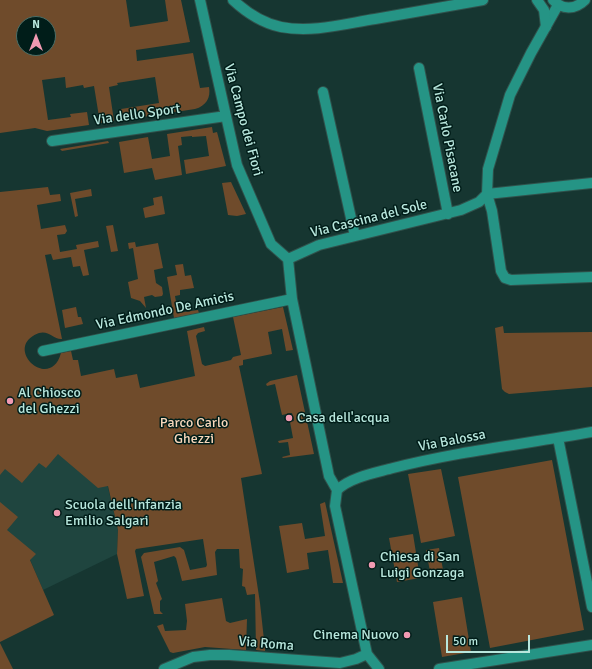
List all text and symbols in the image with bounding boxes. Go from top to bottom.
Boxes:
north arrow [16,16,56,56]
text: N [32,18,40,31]
street label: Via Campo dei Fiori [220,62,266,178]
street label: Via Carlo Pisacane [428,82,466,194]
street label: Via dello Sport [92,101,182,129]
street label: Via Cascina del Sole [309,196,429,242]
street label: Via Edmondo De Amicis [95,288,235,334]
place label: Al Chiosco del Ghezzi [18,385,81,418]
marker: Al Chiosco del Ghezzi [5,396,15,406]
place label: Casa dell'acqua [297,410,390,426]
marker: Casa dell'acqua [284,413,294,423]
park label: Parco Carlo Ghezzi [160,415,228,448]
street label: Via Balossa [417,426,487,456]
place label: Scuola dell'Infanzia Emilio Salgari [65,497,182,530]
marker: Scuola dell'Infanzia Emilio Salgari [52,508,62,518]
place label: Chiesa di San Luigi Gonzaga [380,549,464,582]
marker: Chiesa di San Luigi Gonzaga [367,560,377,570]
place label: Cinema Nuovo [313,627,399,643]
scale bar [448,627,532,653]
marker: Cinema Nuovo [402,630,412,640]
street label: Via Roma [237,633,295,655]
text: 50 m [453,634,478,649]

